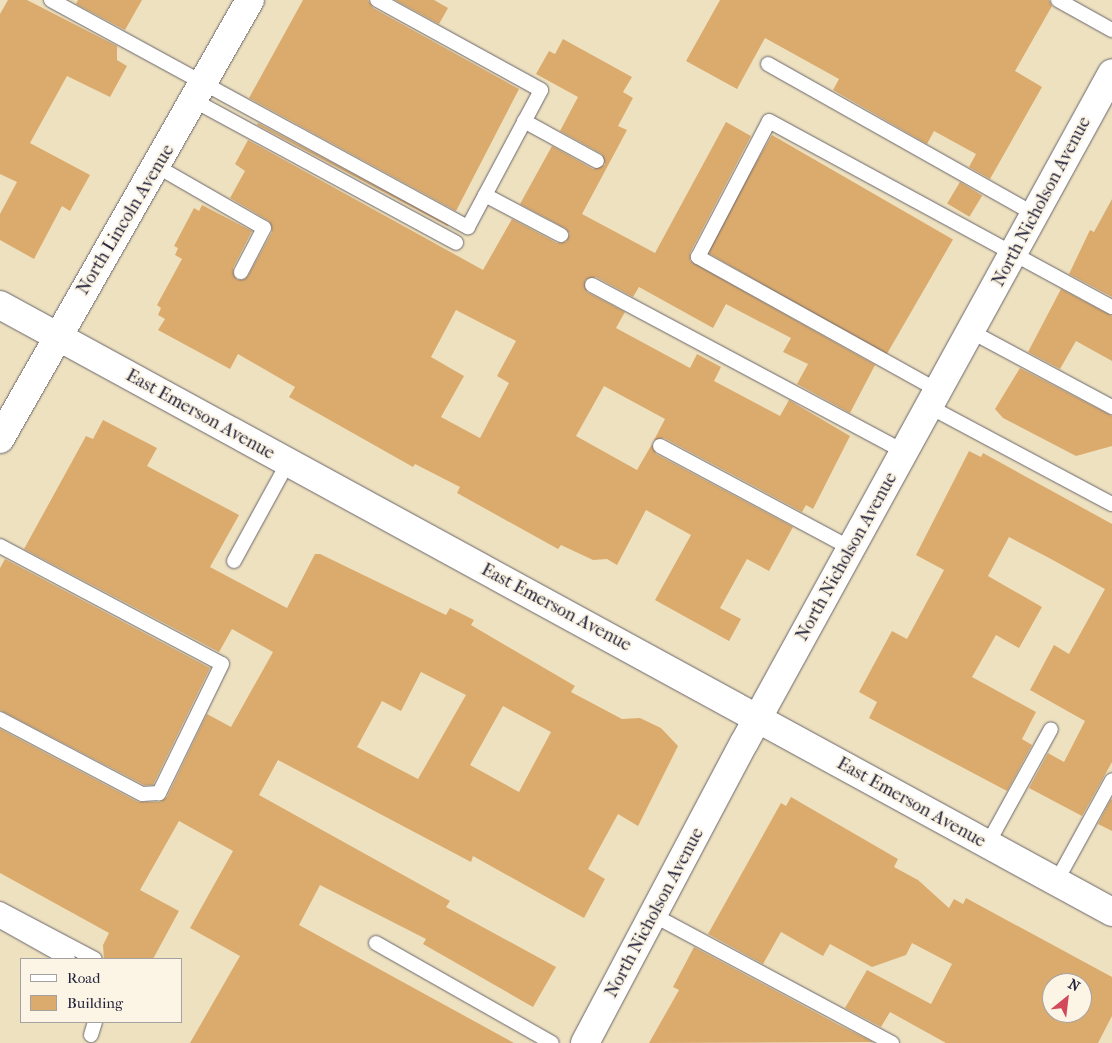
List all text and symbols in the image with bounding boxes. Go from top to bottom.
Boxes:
street label: North Nicholson Avenue [988,113,1096,291]
street label: North Lincoln Avenue [73,141,179,299]
street label: East Emerson Avenue [122,365,278,465]
street label: North Nicholson Avenue [792,469,902,645]
street label: East Emerson Avenue [477,559,635,657]
street label: East Emerson Avenue [833,753,989,853]
street label: North Nicholson Avenue [601,824,709,1002]
legend [20,958,182,1023]
text: Road [67,969,100,987]
north arrow [1042,973,1092,1023]
text: N [1065,975,1083,995]
text: Building [67,994,123,1012]

